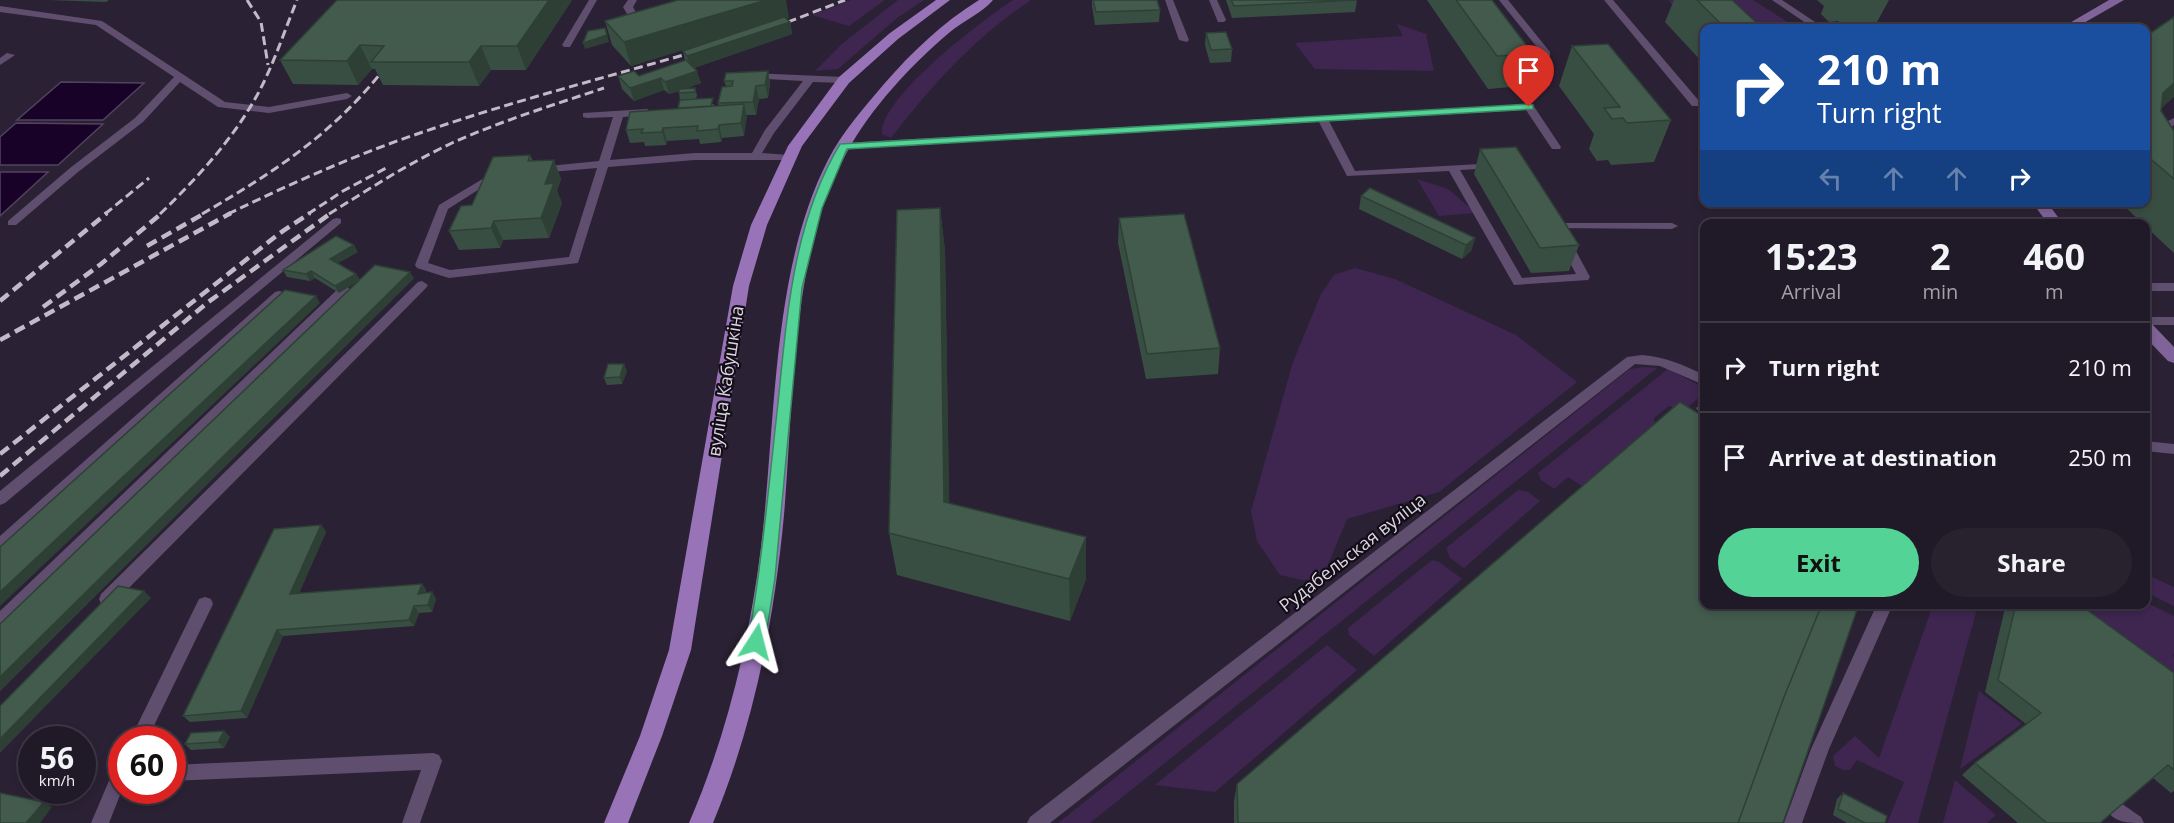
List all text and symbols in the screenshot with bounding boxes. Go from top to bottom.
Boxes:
text: 210 m [1817,40,1941,97]
pin [1503,45,1554,107]
icon: right [1718,48,1796,126]
icon: arrive [1512,54,1545,87]
text: Turn right [1817,94,1942,131]
icon: left [1814,162,1847,195]
icon: ahead [1877,162,1910,195]
icon: ahead [1940,162,1973,195]
icon: right [2003,162,2036,195]
text: 15:23 [1765,232,1858,281]
text: 2 [1930,232,1951,281]
text: 460 [2023,232,2085,281]
text: Arrival [1781,278,1841,305]
text: min [1922,278,1958,305]
text: m [2045,278,2063,305]
street label: вуліца Кабушкіна [701,304,749,458]
icon: right [1718,351,1751,384]
text: Turn right [1769,352,1880,382]
text: 210 m [2068,352,2132,382]
icon: arrive [1718,441,1751,474]
text: Arrive at destination [1769,442,1997,472]
text: 250 m [2068,442,2132,472]
street label: Рудабельская вуліца [1274,487,1430,617]
button: Exit [1718,528,1919,597]
button: Share [1931,528,2132,597]
position arrow [724,610,788,674]
speed limit sign: 60 [108,726,186,804]
text: 56 [40,737,74,778]
text: km/h [39,770,75,790]

